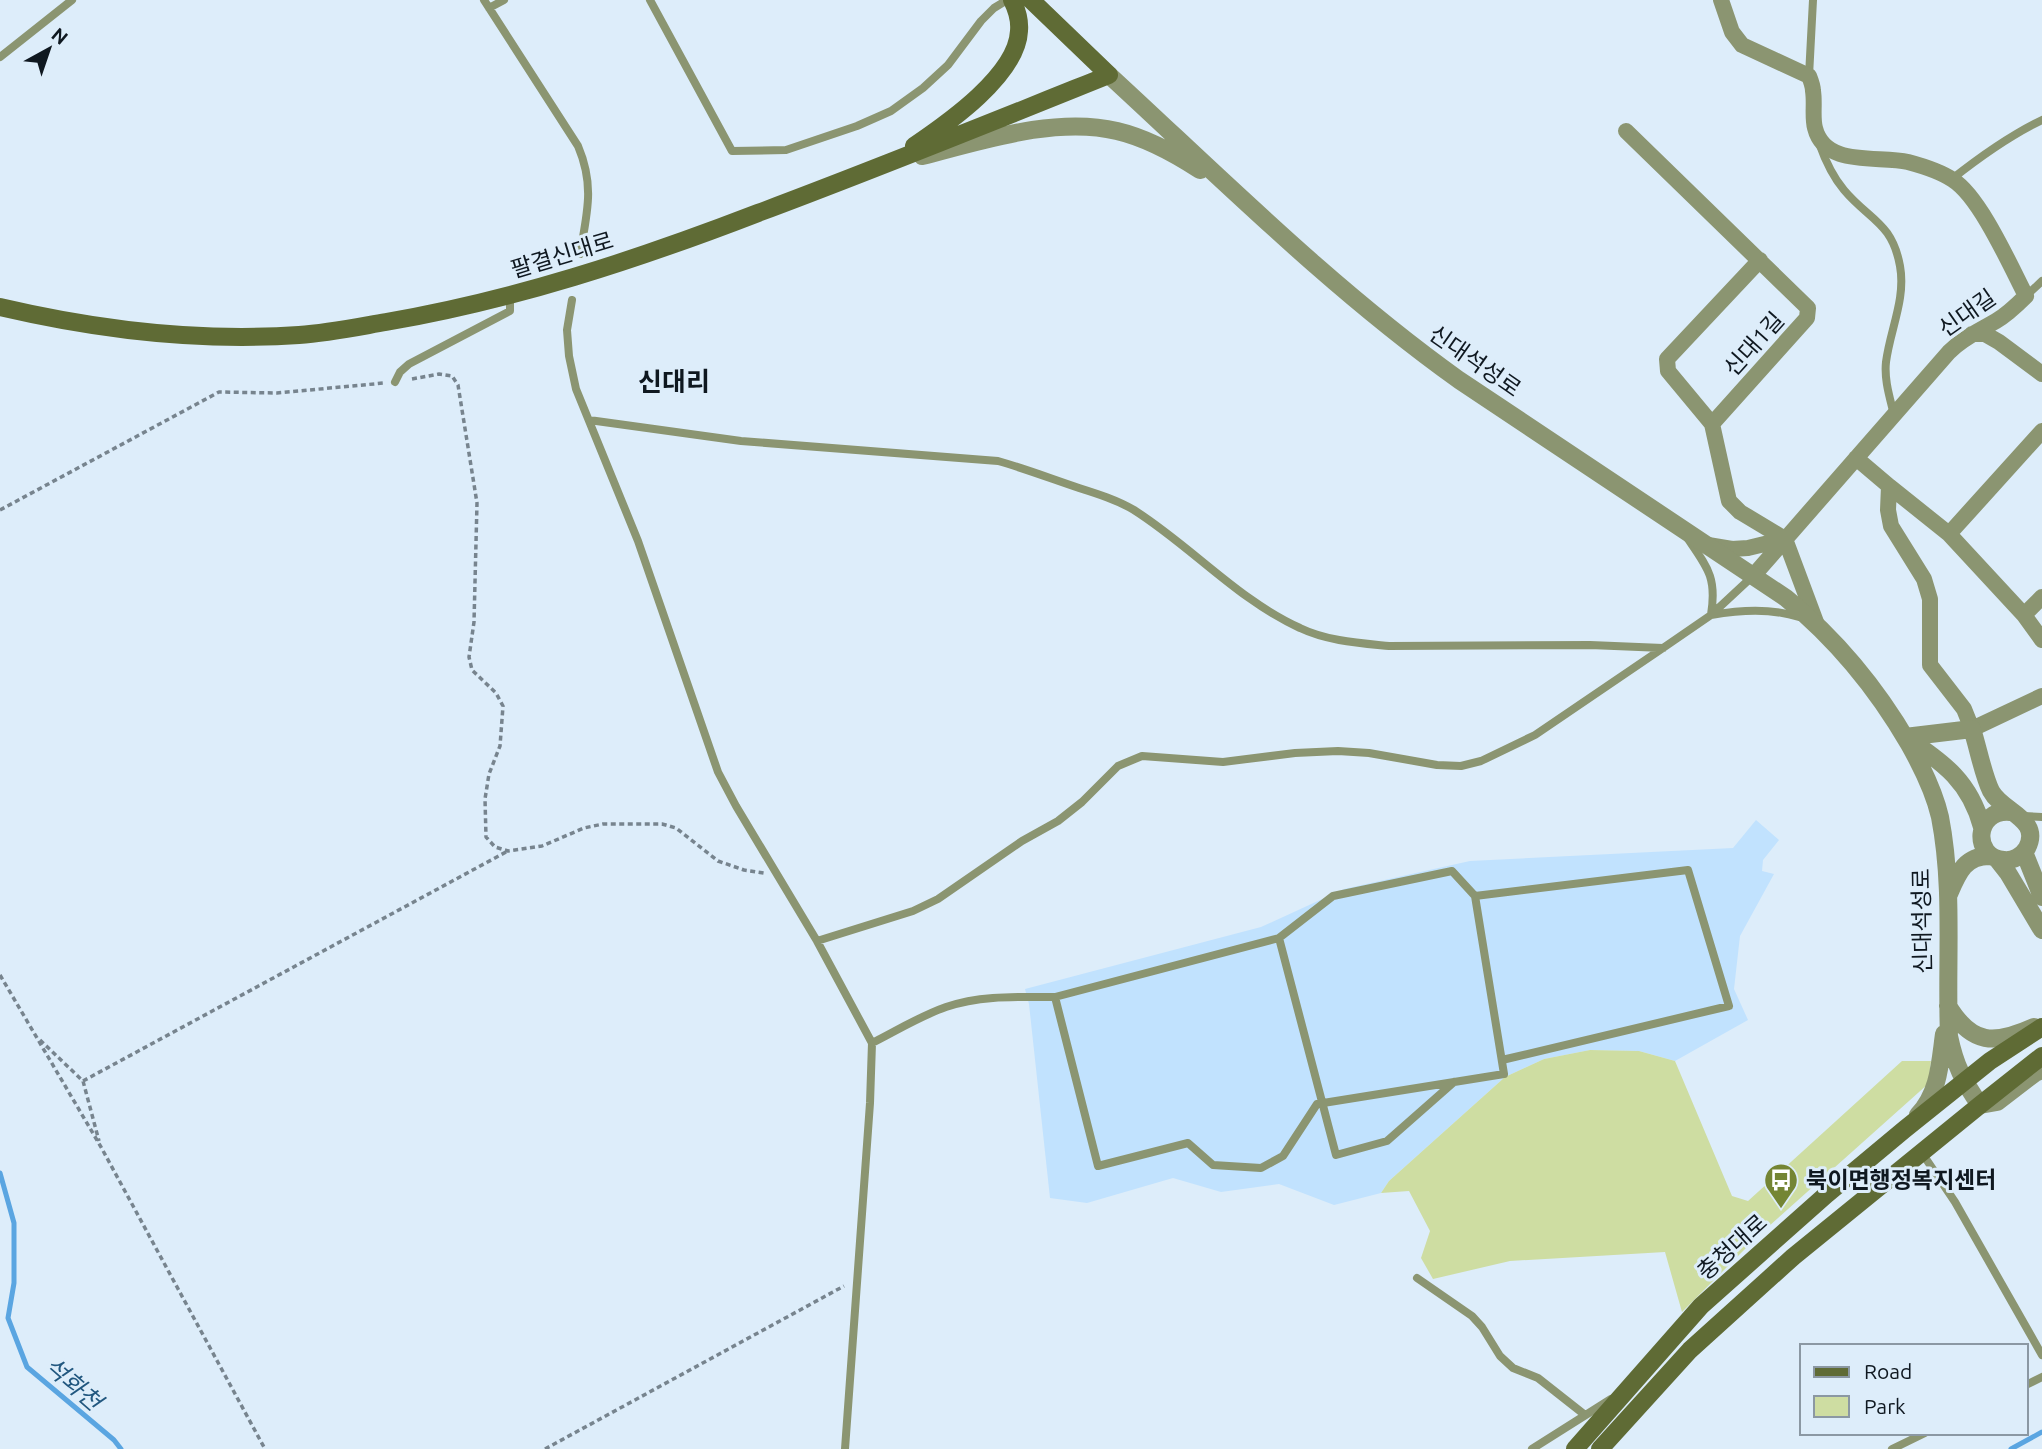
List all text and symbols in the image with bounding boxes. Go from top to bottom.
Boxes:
north arrow [14,14,84,84]
text: N [47,23,72,49]
street label: 팔결신대로 [508,227,616,282]
street label: 신대길 [1934,284,2000,341]
street label: 신대1길 [1719,307,1788,380]
street label: 신대석성로 [1425,320,1526,401]
district label: 신대리 [638,367,710,396]
street label: 신대석성로 [1908,868,1935,974]
bus stop icon: 북이면행정복지센터 [1762,1161,1800,1210]
place label: 북이면행정복지센터 [1806,1167,1996,1192]
street label: 충청대로 [1692,1209,1771,1284]
legend [1800,1344,2028,1435]
water label: 석화천 [39,1352,109,1417]
text: Road [1864,1359,1912,1383]
text: Park [1864,1394,1906,1418]

